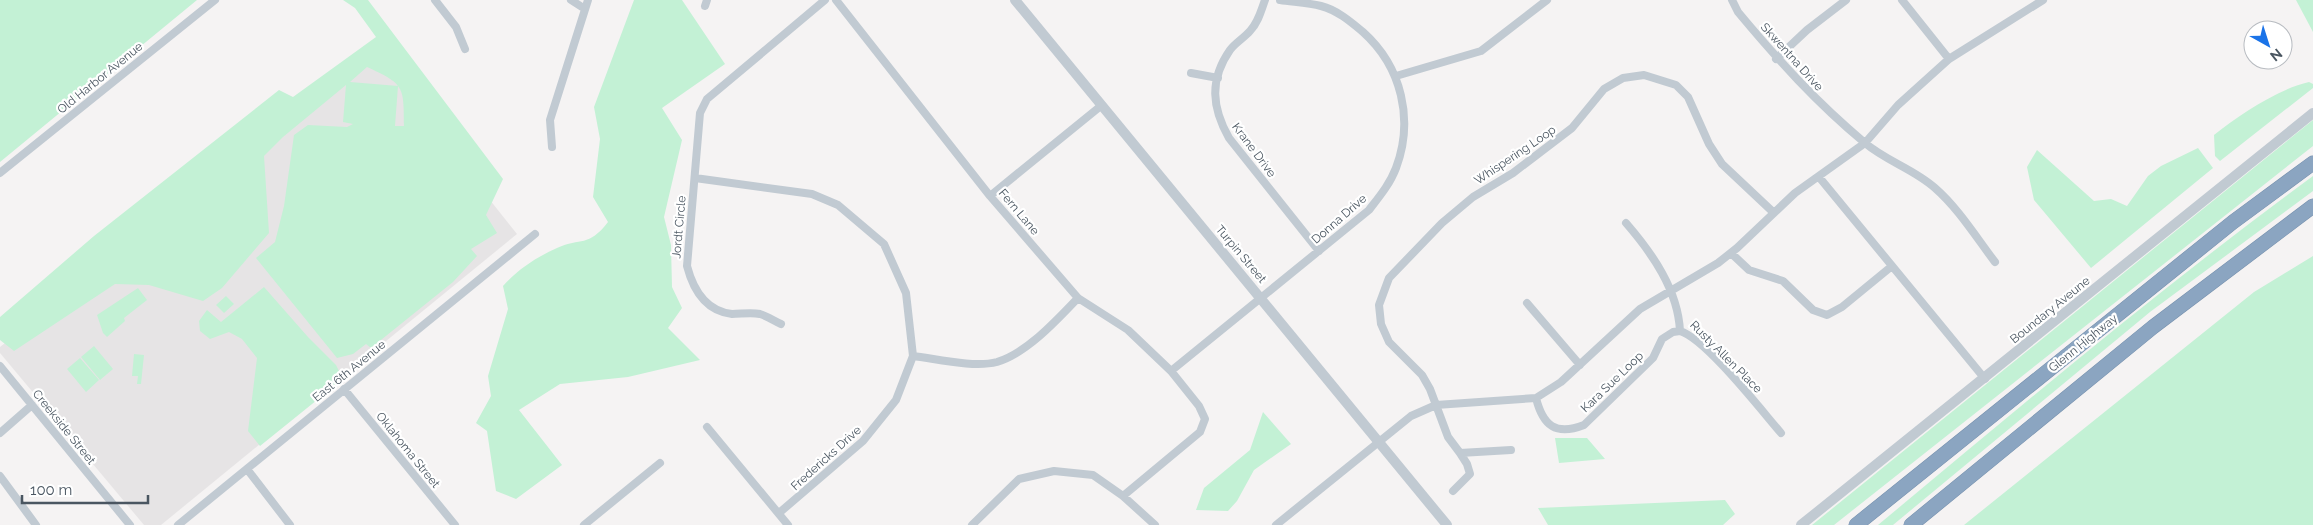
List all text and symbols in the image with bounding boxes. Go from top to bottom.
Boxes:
street label: Skwentna Drive [1758,20,1826,94]
north arrow [2243,20,2293,70]
street label: Old Harbor Avenue [55,39,145,117]
text: N [2267,46,2285,65]
street label: Krane Drive [1229,120,1279,180]
street label: Whispering Loop [1472,123,1558,187]
street label: Fern Lane [996,186,1042,238]
street label: Donna Drive [1309,191,1369,247]
street label: Jordt Circle [669,195,689,259]
street label: Turpin Street [1213,222,1269,286]
street label: Boundary Aveune [2007,274,2093,346]
street label: Glenn Highway [2046,311,2120,375]
street label: Rusty Allen Place [1687,318,1765,396]
street label: East 6th Avenue [310,337,388,405]
street label: Kara Sue Loop [1578,349,1646,415]
street label: Creekside Street [30,387,98,467]
street label: Oklahoma Street [373,409,443,491]
street label: Fredericks Drive [788,423,864,493]
scale bar [22,472,149,504]
text: 100 m [30,481,72,499]

